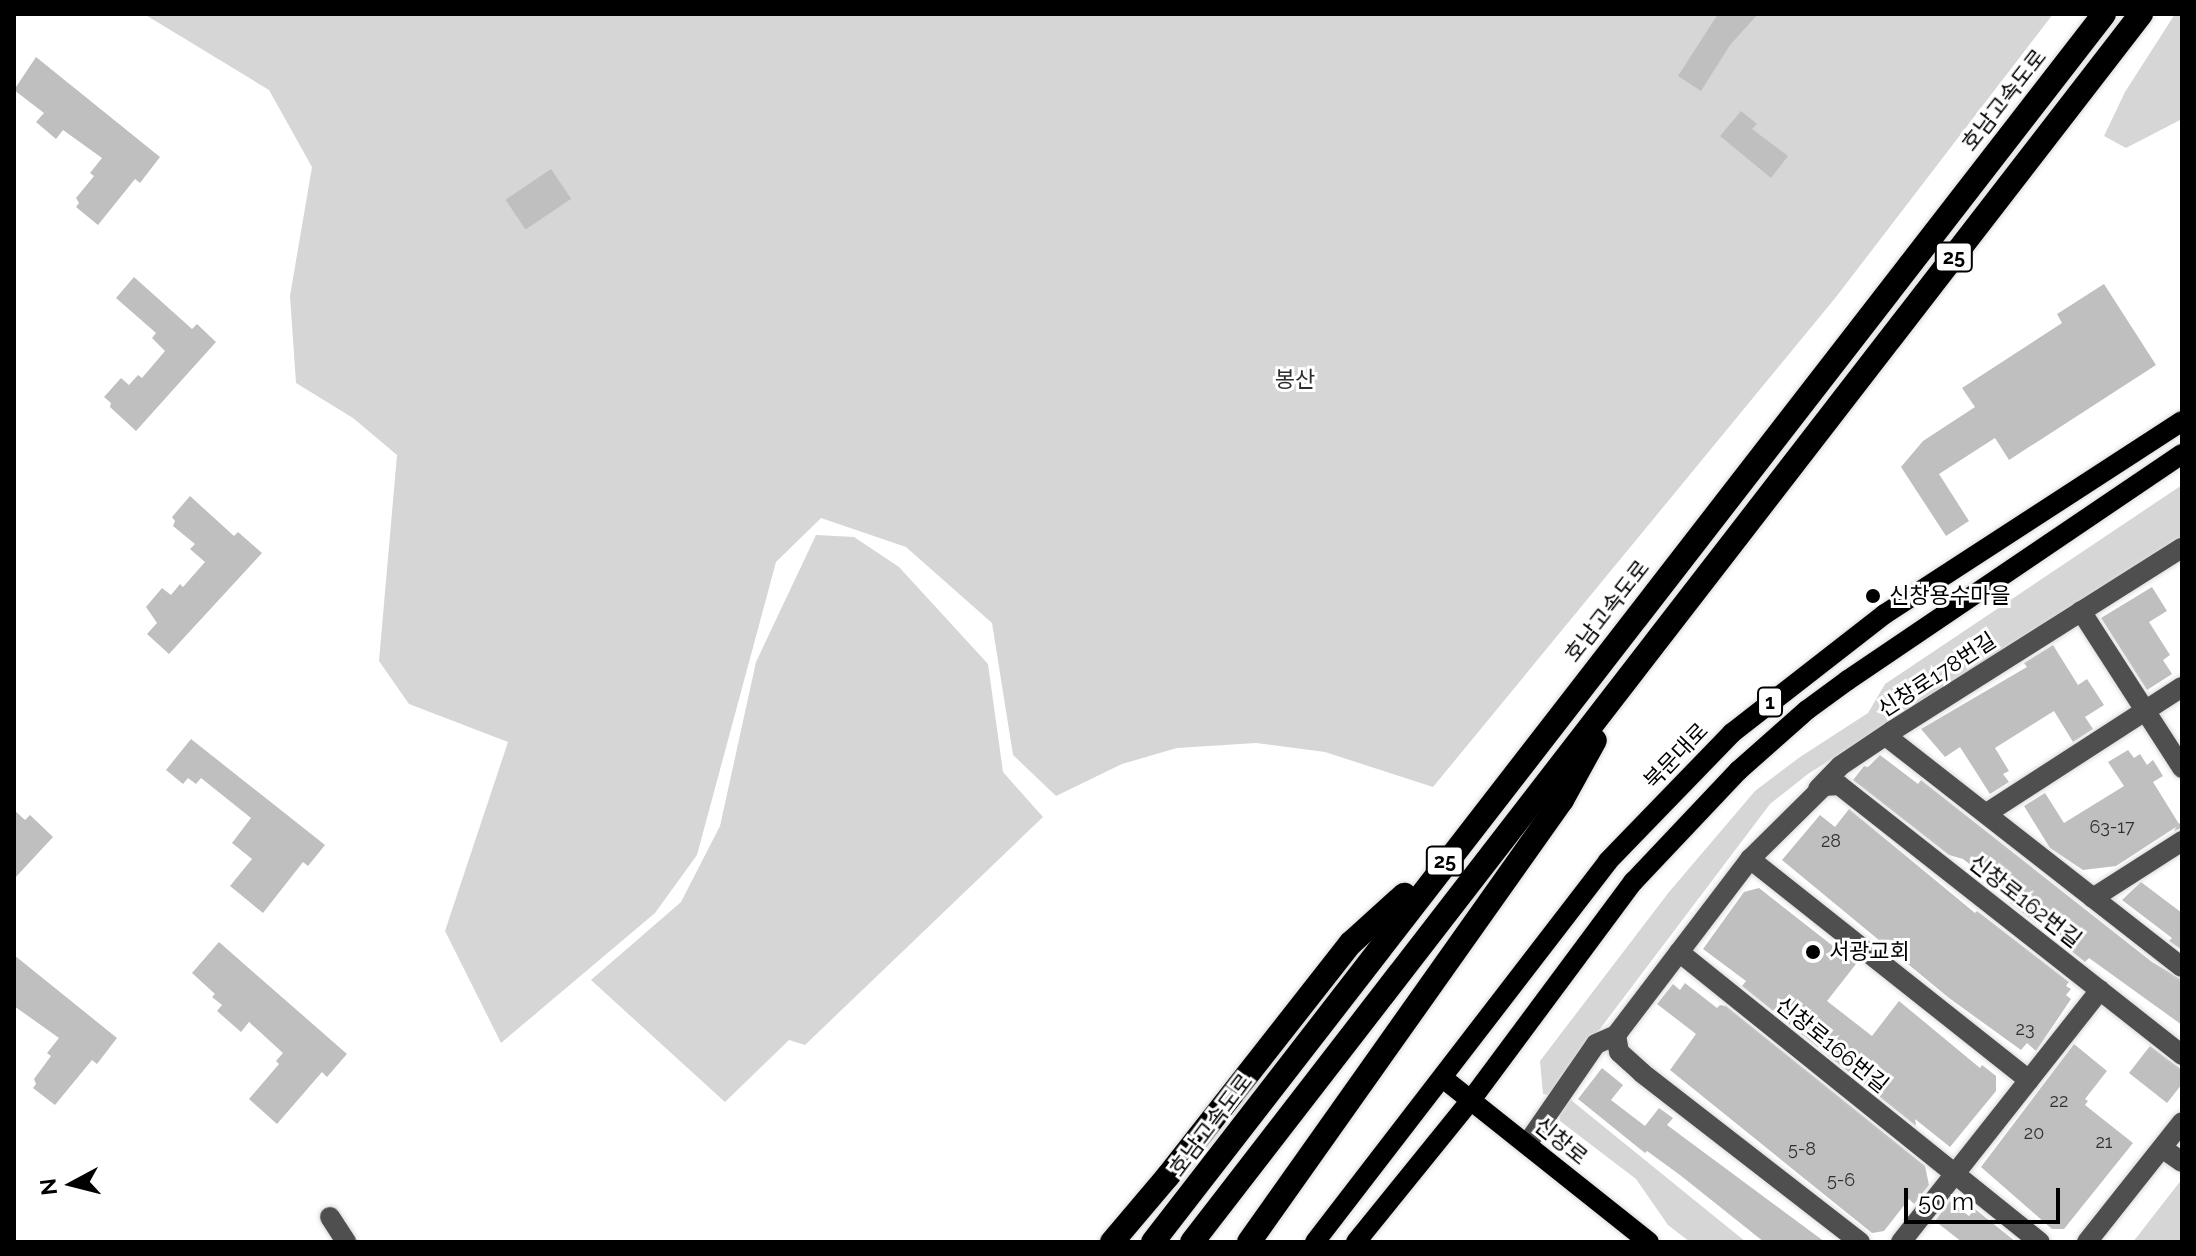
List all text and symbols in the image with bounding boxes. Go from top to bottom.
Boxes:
street label: 호남고속도로 [1956,44,2052,156]
road number: 25 [1934,241,1974,273]
park label: 봉산 [1275,367,1315,393]
street label: 호남고속도로 [1559,555,1655,667]
place label: 신창용수마을 [1889,583,2010,609]
marker: 신창용수마을 [1864,587,1882,605]
street label: 신창로178번길 [1873,627,2001,723]
road number: 1 [1756,686,1784,718]
street label: 북문대로 [1638,718,1714,794]
house number: 63-17 [2089,816,2135,838]
house number: 28 [1821,830,1841,852]
road number: 25 [1425,845,1465,877]
street label: 신창로162번길 [1964,849,2086,953]
place label: 서광교회 [1829,939,1910,965]
marker: 서광교회 [1804,943,1822,961]
street label: 신창로166번길 [1770,992,1894,1098]
house number: 23 [2016,1018,2034,1040]
street label: 호남고속도로 [1164,1069,1258,1181]
house number: 22 [2050,1090,2068,1112]
street label: 신창로 [1529,1112,1593,1170]
house number: 20 [2024,1122,2044,1144]
house number: 21 [2095,1131,2113,1153]
house number: 5-8 [1788,1138,1816,1160]
north arrow [32,1144,112,1224]
house number: 5-6 [1827,1169,1855,1191]
scale bar [1908,1172,2064,1222]
text: N [34,1177,62,1197]
text: 50 m [1918,1187,1974,1216]

